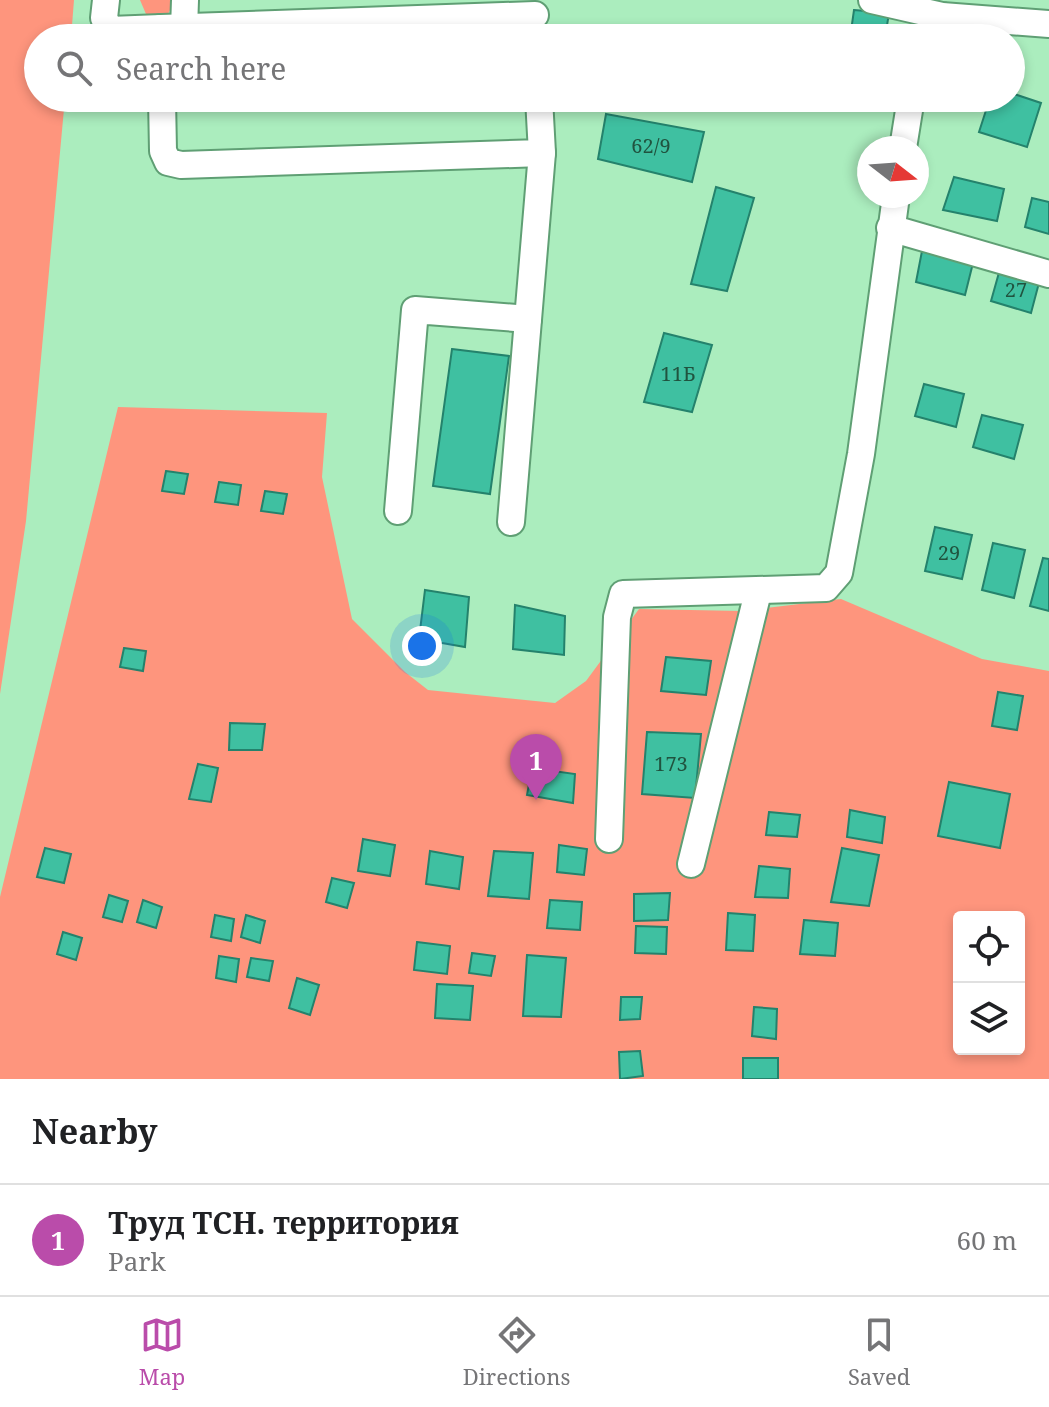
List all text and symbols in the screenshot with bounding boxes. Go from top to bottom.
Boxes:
search box [24,24,1025,112]
icon: search [52,46,96,90]
text: Search here [116,48,286,89]
house number: 62/9 [631,132,671,159]
north arrow [857,136,929,208]
house number: 27 [1005,276,1027,303]
house number: 11Б [661,360,695,387]
house number: 29 [938,539,960,566]
your location [402,626,442,666]
pin: 1 [510,734,562,800]
house number: 173 [654,750,688,777]
map controls [953,911,1025,1055]
button: locate [953,911,1025,983]
button: layers [953,983,1025,1055]
text: Nearby [32,1108,158,1154]
text: Труд ТСН. территория [108,1202,459,1243]
text: 1 [51,1222,65,1258]
text: 60 m [957,1222,1017,1258]
text: Park [108,1243,166,1279]
tab: Map [139,1313,185,1391]
tab: Directions [463,1313,570,1391]
tab: Saved [848,1313,910,1391]

